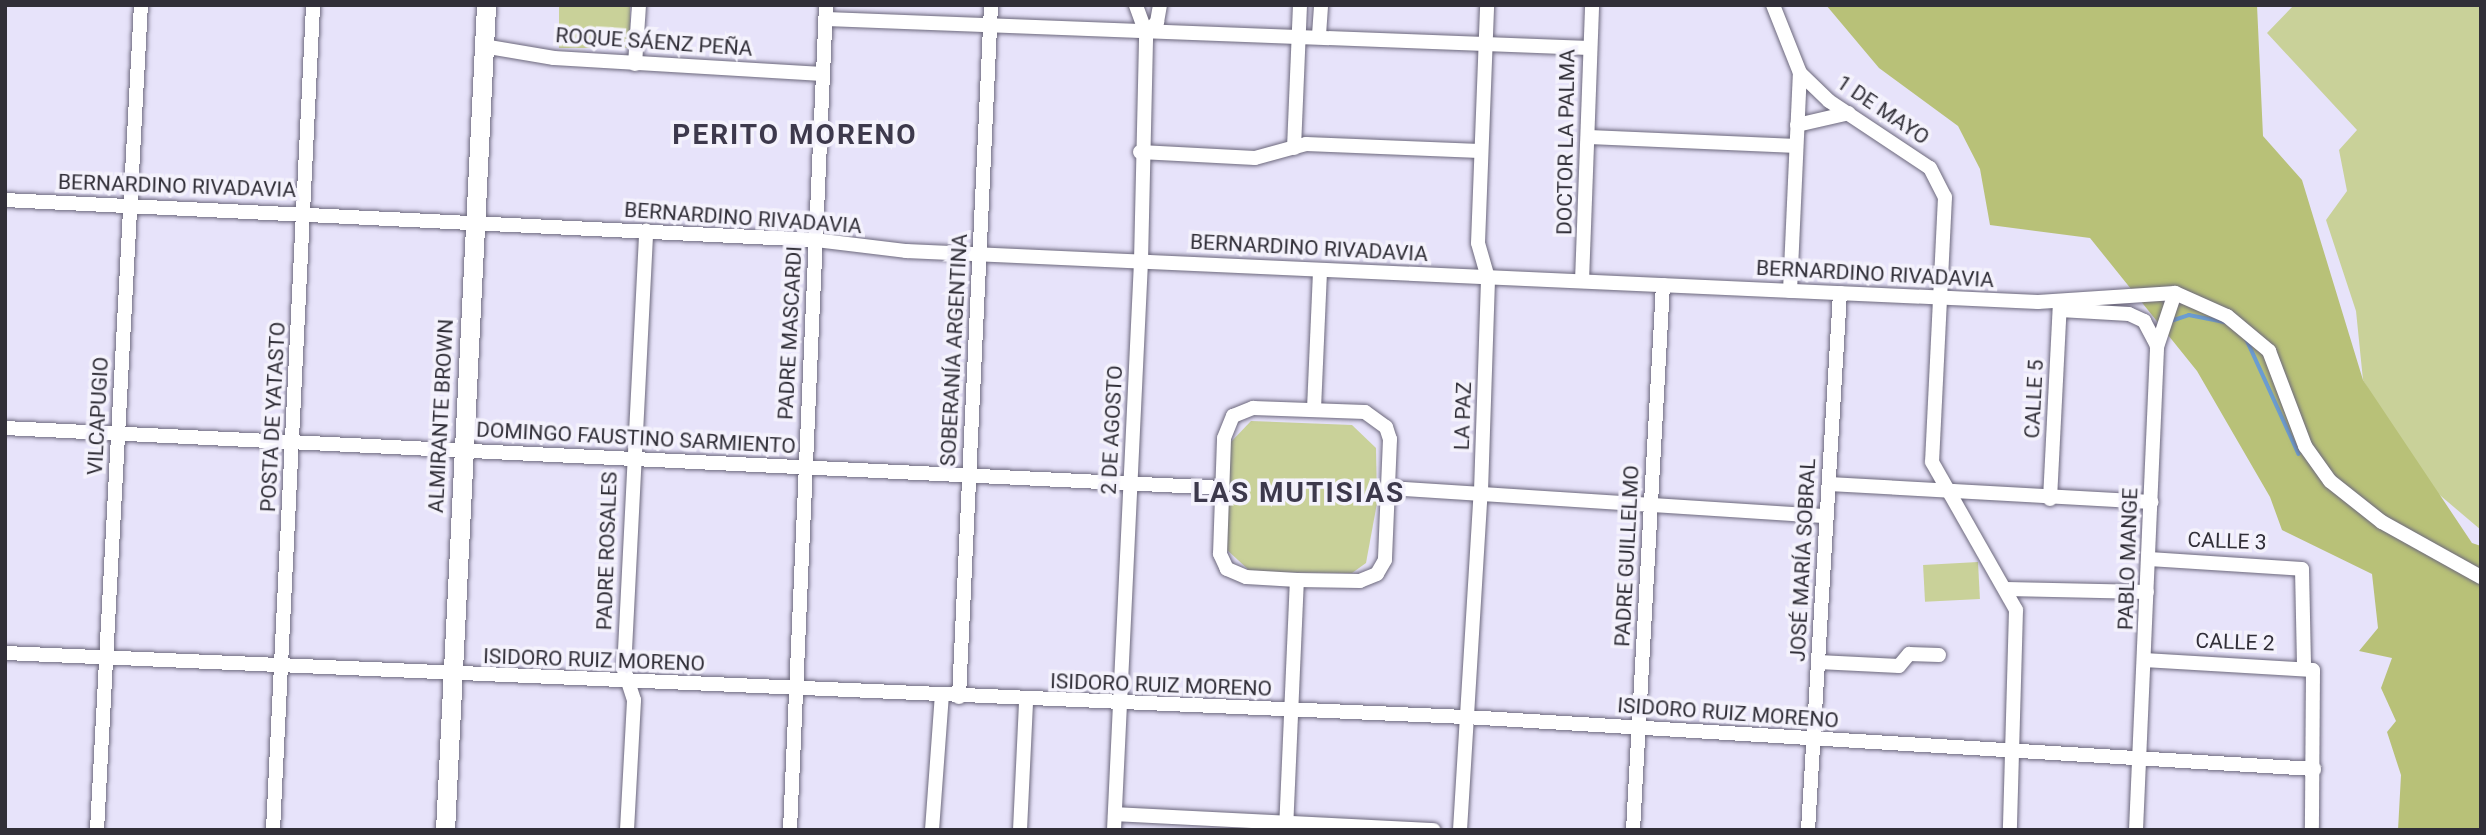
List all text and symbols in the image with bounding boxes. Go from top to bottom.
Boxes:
street label: ROQUE SÁENZ PEÑA [555,23,753,61]
street label: DOCTOR LA PALMA [1552,49,1580,235]
street label: 1 DE MAYO [1832,70,1934,150]
district label: PERITO MORENO [674,118,916,152]
street label: BERNARDINO RIVADAVIA [58,169,296,203]
street label: BERNARDINO RIVADAVIA [623,197,863,239]
street label: BERNARDINO RIVADAVIA [1189,229,1429,267]
street label: SOBERANÍA ARGENTINA [935,233,973,467]
street label: PADRE MASCARDI [773,246,807,420]
street label: BERNARDINO RIVADAVIA [1755,255,1995,293]
street label: ALMIRANTE BROWN [423,318,459,514]
street label: POSTA DE YATASTO [255,321,291,513]
street label: VILCAPUGIO [82,356,114,476]
street label: CALLE 5 [2019,359,2049,439]
street label: 2 DE AGOSTO [1096,365,1128,495]
street label: LA PAZ [1449,381,1477,451]
street label: DOMINGO FAUSTINO SARMIENTO [476,417,796,459]
street label: JOSÉ MARÍA SOBRAL [1785,458,1821,662]
street label: PADRE GUILLELMO [1610,465,1644,647]
street label: PADRE ROSALES [592,471,622,631]
district label: LAS MUTISIAS [1194,476,1404,510]
street label: PABLO MANGE [2113,487,2143,631]
street label: CALLE 3 [2187,527,2267,555]
street label: CALLE 2 [2195,628,2275,656]
street label: ISIDORO RUIZ MORENO [483,644,705,676]
street label: ISIDORO RUIZ MORENO [1050,669,1272,701]
street label: ISIDORO RUIZ MORENO [1616,693,1840,733]

